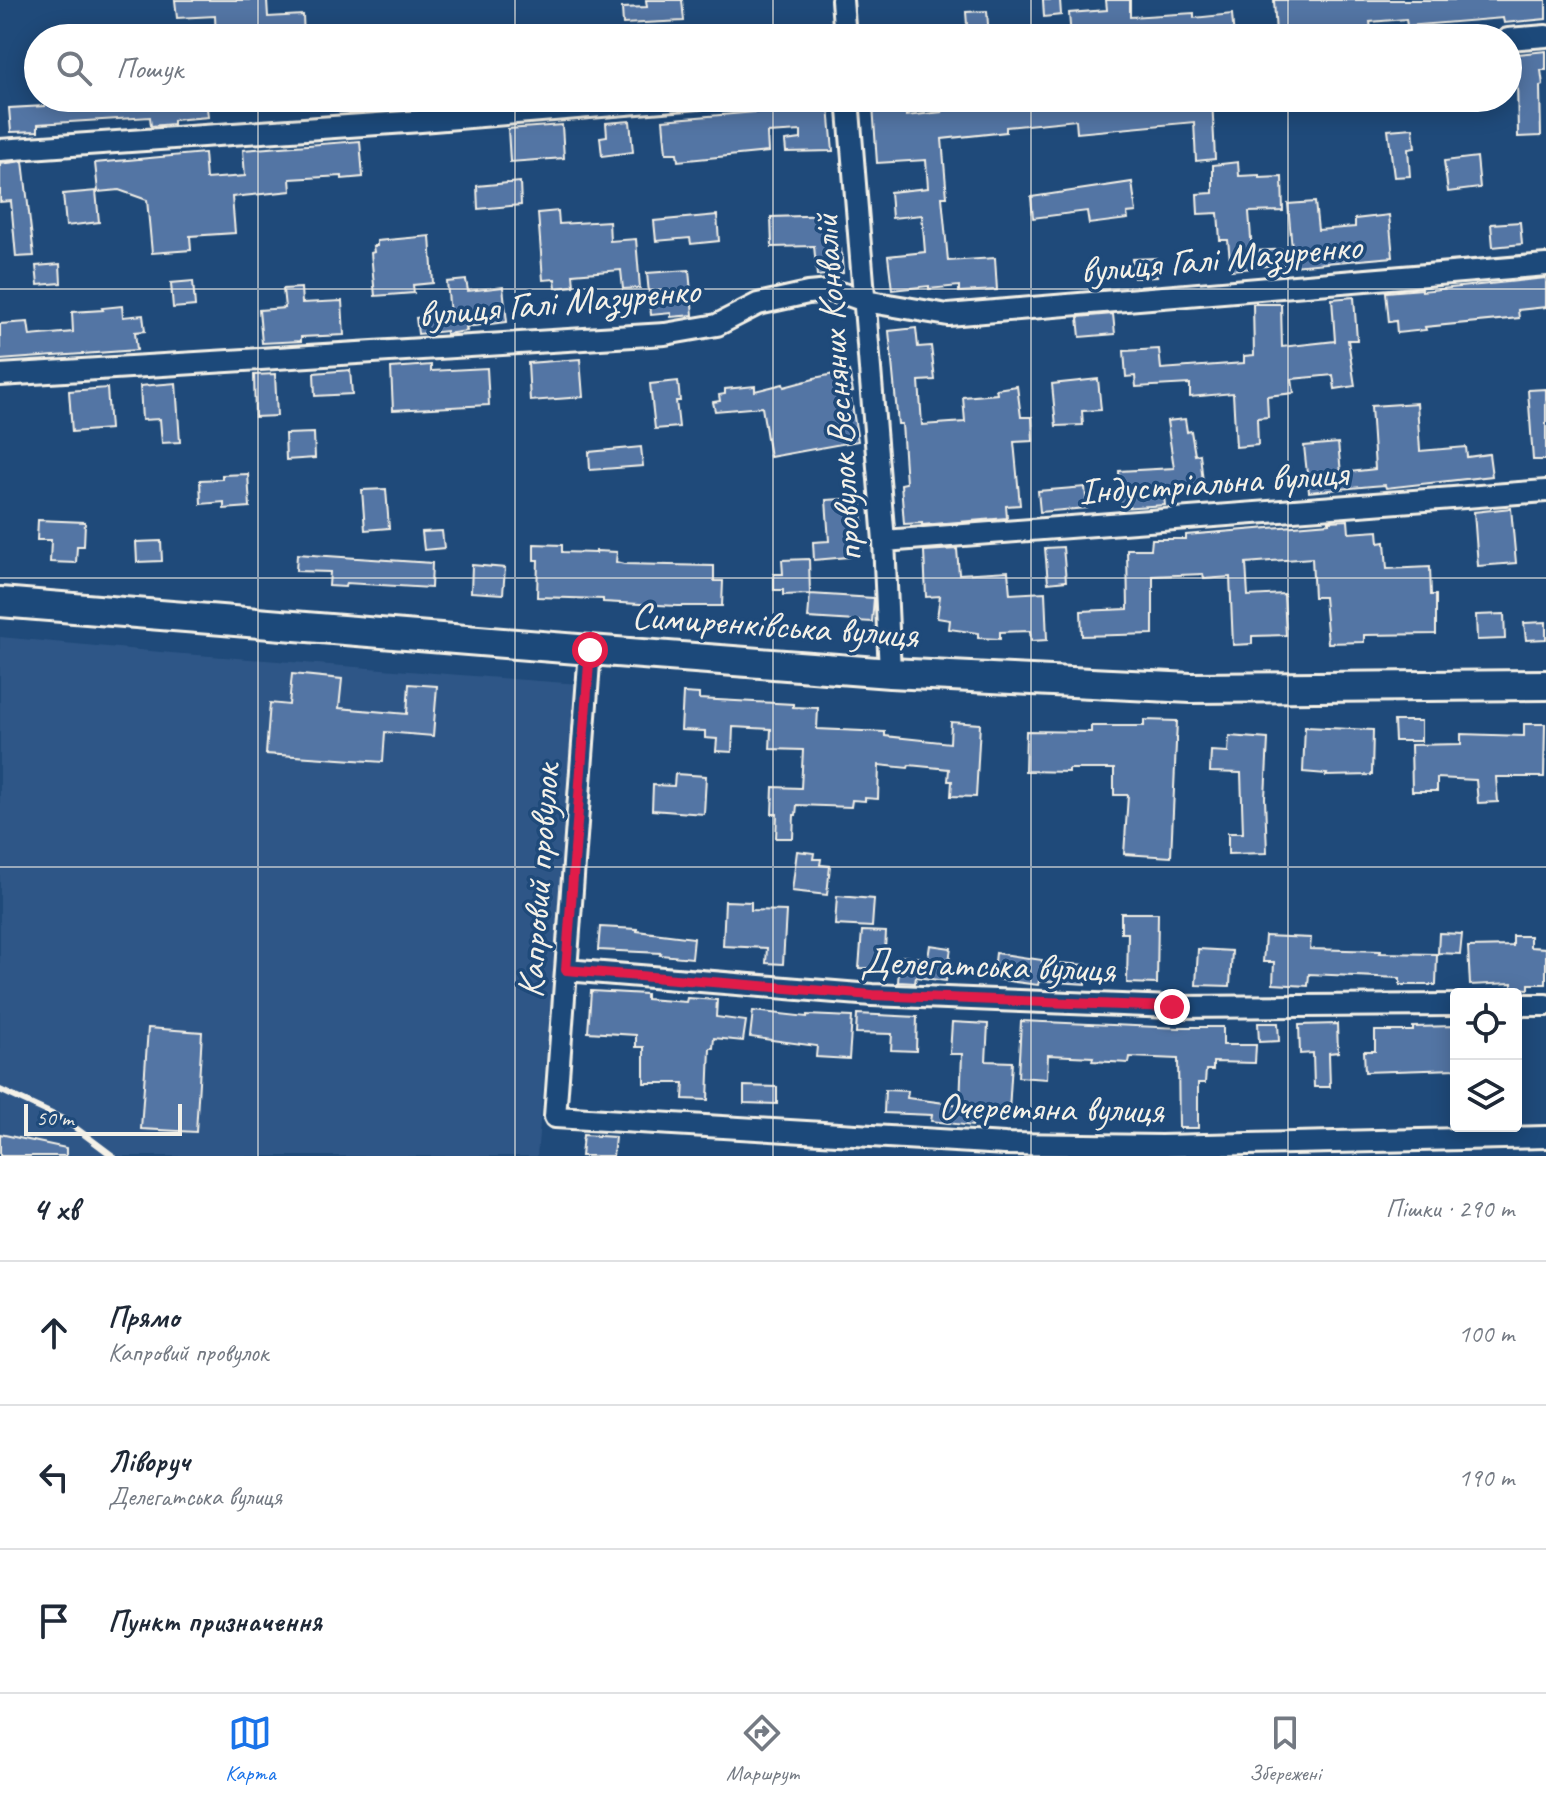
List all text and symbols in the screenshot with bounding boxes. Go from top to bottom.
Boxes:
search box [24,24,1522,112]
icon: search [52,46,96,90]
text: Пошук [116,49,183,87]
street label: провулок Весняних Конвалій [801,210,873,564]
street label: вулиця Галі Мазуренко [1078,222,1366,294]
street label: вулиця Галі Мазуренко [416,266,704,338]
street label: Індустріальна вулиця [1077,449,1352,515]
street label: Симиренківська вулиця [630,592,921,659]
route start [572,632,608,668]
street label: Капровий провулок [506,759,570,999]
street label: Делегатська вулиця [860,937,1117,993]
map controls [1450,988,1522,1132]
button: locate [1450,988,1522,1060]
route end [1154,989,1190,1025]
button: layers [1450,1060,1522,1132]
street label: Очеретяна вулиця [938,1083,1165,1133]
scale bar [24,1100,182,1136]
text: 50 m [36,1104,73,1132]
text: 4 хв [32,1187,78,1230]
text: Пішки · 290 m [1386,1192,1514,1225]
text: Прямо [108,1298,179,1336]
icon: ahead [32,1311,76,1355]
text: 100 m [1458,1317,1514,1350]
text: Капровий провулок [108,1336,268,1369]
text: Ліворуч [108,1442,189,1480]
icon: left [32,1455,76,1499]
text: 190 m [1458,1461,1514,1494]
text: Делегатська вулиця [108,1480,282,1513]
icon: arrive [32,1599,76,1643]
text: Пункт призначення [108,1602,322,1640]
tab: Карта [225,1711,276,1787]
tab: Маршрут [726,1711,799,1787]
tab: Збережені [1249,1711,1321,1787]

